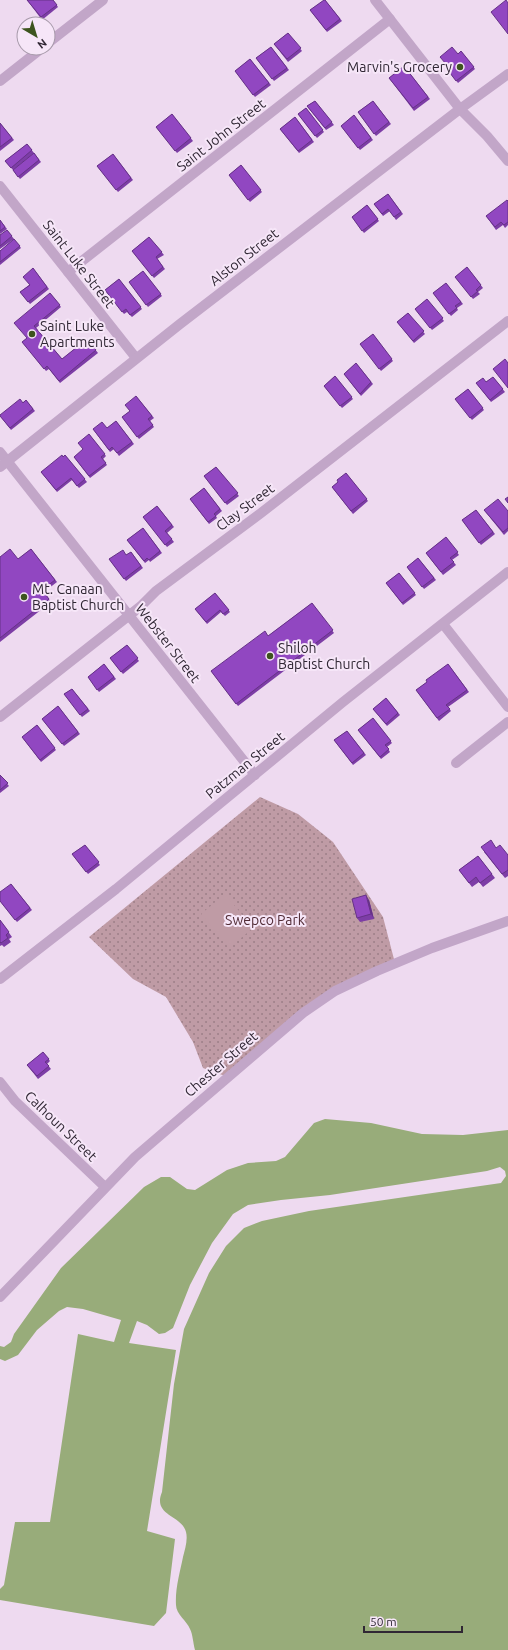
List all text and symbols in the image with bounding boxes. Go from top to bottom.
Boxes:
north arrow [16,16,56,56]
text: N [35,37,49,51]
place label: Marvin's Grocery [347,59,452,75]
marker: Marvin's Grocery [455,62,465,72]
street label: Saint John Street [174,95,269,175]
street label: Saint Luke Street [40,217,118,311]
street label: Alston Street [206,225,282,289]
place label: Saint Luke Apartments [40,318,115,350]
marker: Saint Luke Apartments [27,329,37,339]
street label: Clay Street [213,480,278,534]
place label: Mt. Canaan Baptist Church [32,581,124,613]
marker: Mt. Canaan Baptist Church [19,592,29,602]
street label: Webster Street [132,600,204,686]
place label: Shiloh Baptist Church [278,640,370,672]
marker: Shiloh Baptist Church [265,651,275,661]
street label: Patzman Street [202,728,288,802]
park label: Swepco Park [225,912,305,928]
street label: Chester Street [181,1028,261,1100]
street label: Calhoun Street [22,1088,101,1165]
scale bar [364,1608,462,1634]
text: 50 m [370,1615,397,1628]

